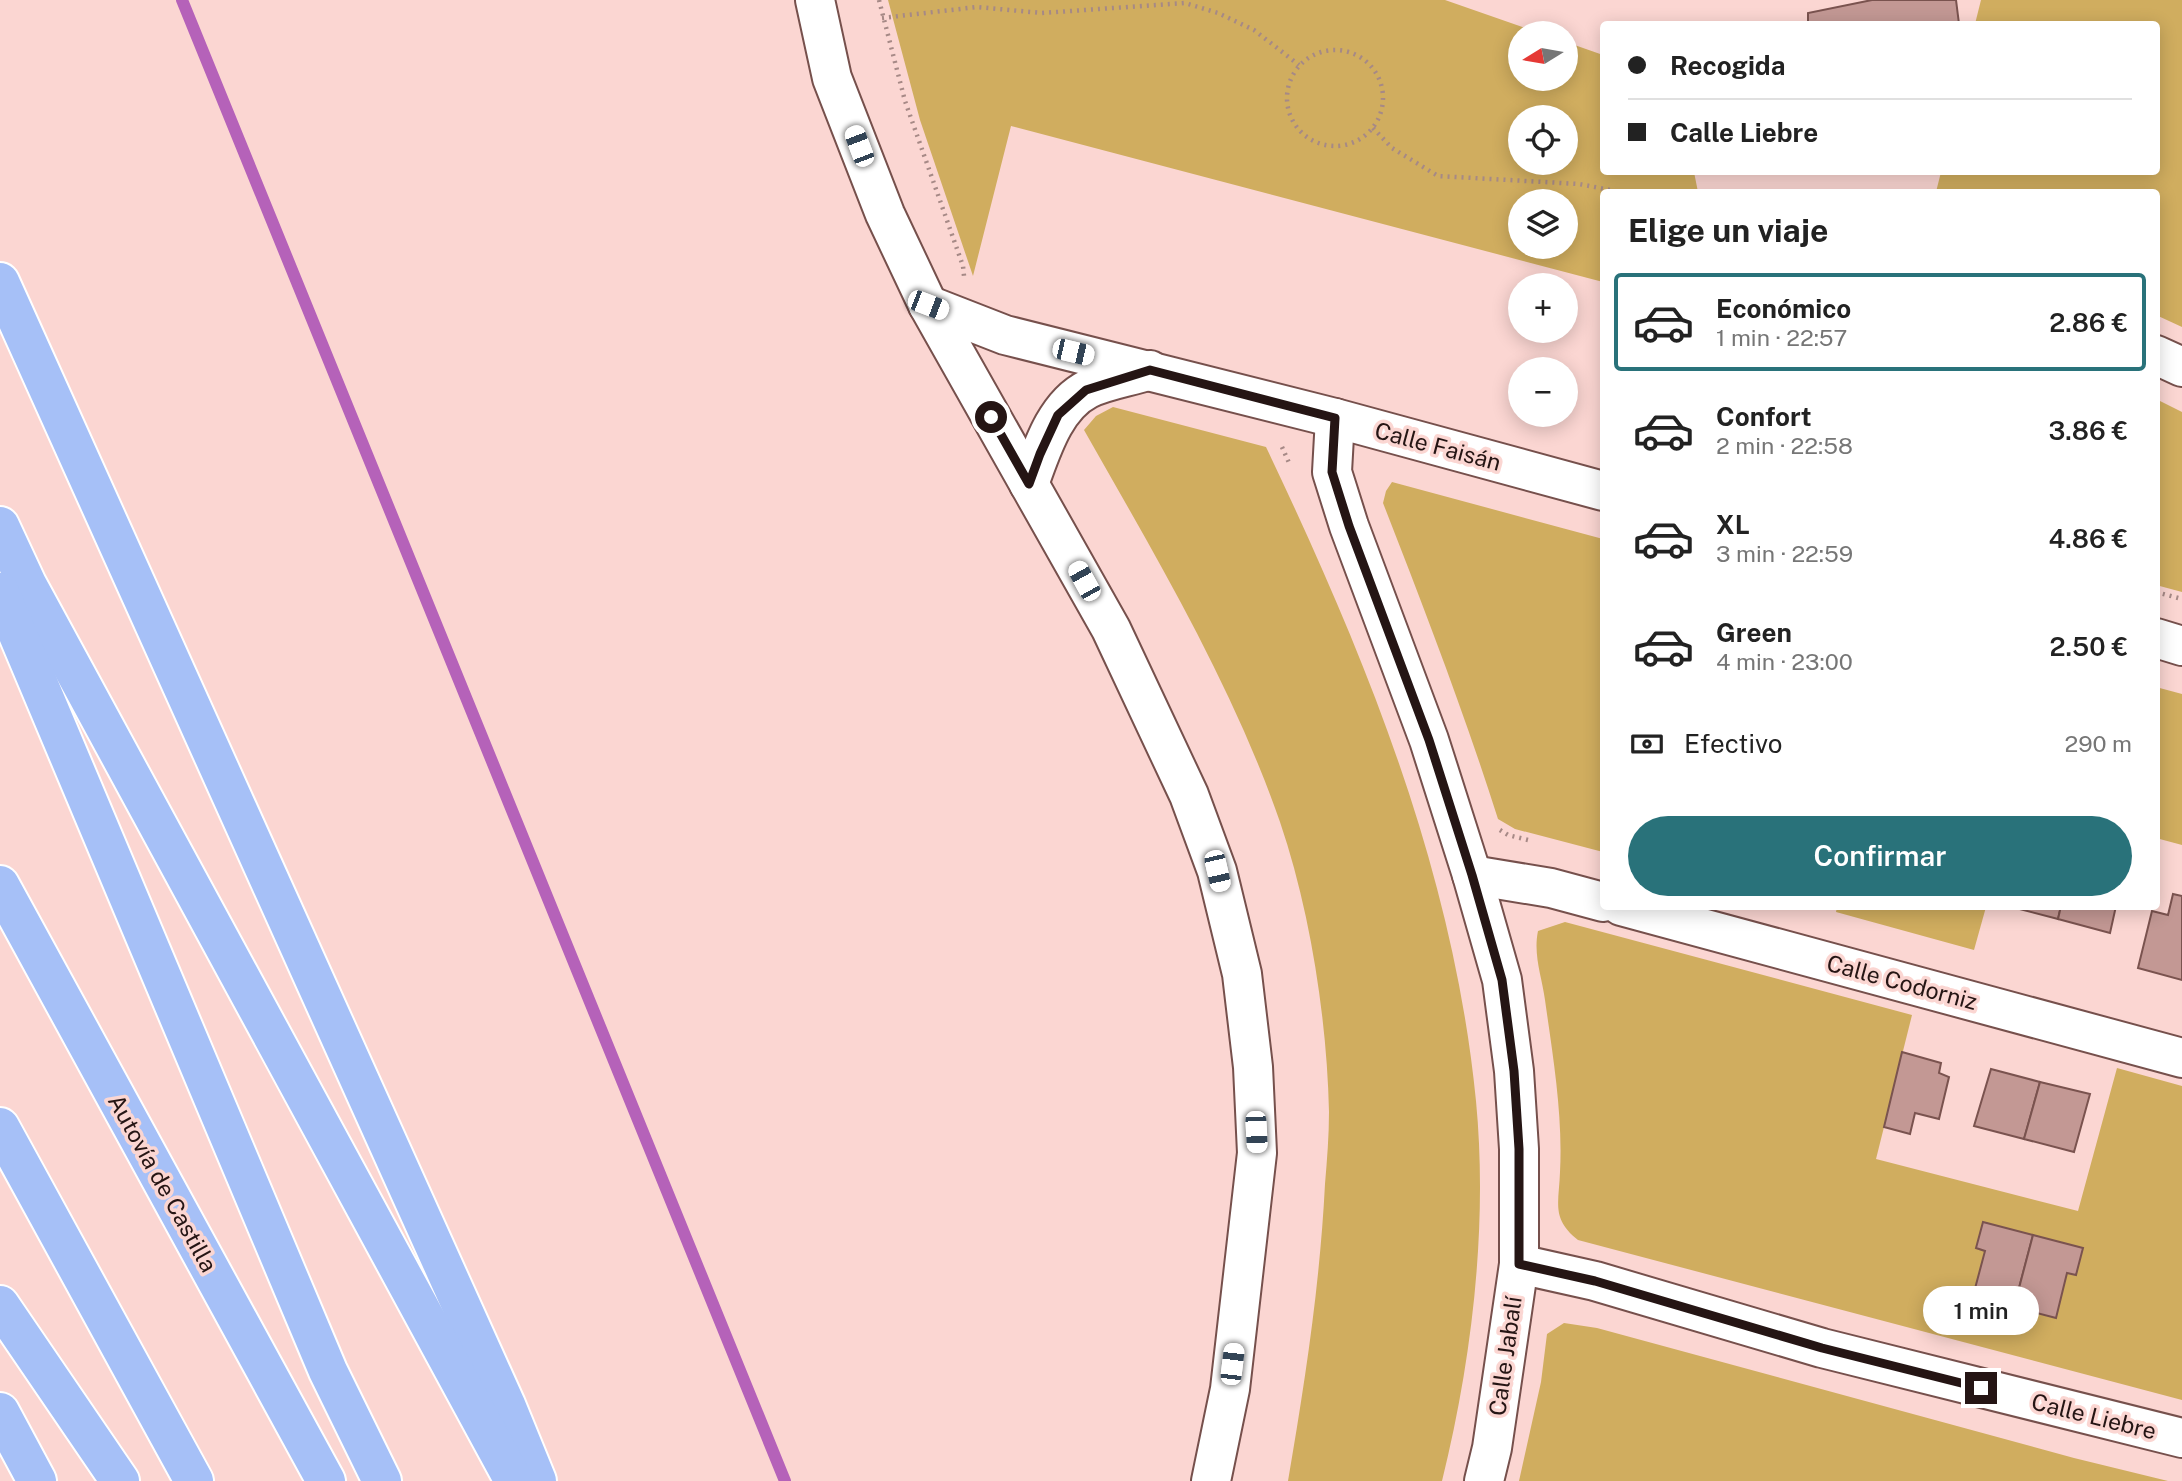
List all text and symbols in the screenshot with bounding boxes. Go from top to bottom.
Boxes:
north arrow [1508,21,1578,91]
map controls [1508,21,1578,427]
text: Recogida [1670,50,1785,81]
button: locate [1508,105,1578,175]
text: Calle Liebre [1670,117,1818,148]
car [842,123,877,169]
button: layers [1508,189,1578,259]
text: Elige un viaje [1628,212,1828,249]
button: + [1508,273,1578,343]
car [905,288,952,322]
icon: car [1632,291,1695,354]
text: Económico [1716,293,1851,324]
text: 2.86 € [2049,307,2128,338]
text: 1 min · 22:57 [1716,324,1847,351]
car [1051,337,1096,367]
button: − [1508,357,1578,427]
icon: car [1632,399,1695,462]
route start [975,401,1007,433]
text: Confort [1716,401,1812,432]
text: 3.86 € [2048,415,2128,446]
street label: Calle Faisán [1372,416,1504,476]
text: 2 min · 22:58 [1716,432,1853,459]
icon: car [1632,507,1695,570]
text: XL [1716,509,1750,540]
text: 4.86 € [2049,523,2128,554]
text: 3 min · 22:59 [1716,540,1853,567]
car [1065,558,1104,604]
icon: car [1632,615,1695,678]
text: Green [1716,617,1792,648]
text: 2.50 € [2050,631,2128,662]
text: 4 min · 23:00 [1716,648,1853,675]
icon: cash [1628,725,1666,763]
text: Efectivo [1684,728,1782,759]
text: 290 m [2065,730,2132,757]
button: Confirmar [1628,816,2132,896]
car [1203,848,1232,894]
street label: Calle Codorniz [1824,949,1980,1015]
street label: Autovía de Castilla [103,1089,223,1277]
car [1245,1110,1268,1154]
callout: 1 min [1923,1286,2039,1336]
street label: Calle Jabalí [1483,1294,1527,1417]
text: 1 min [1954,1297,2008,1324]
car [1220,1342,1245,1386]
route end [1965,1372,1997,1404]
street label: Calle Liebre [2029,1387,2159,1445]

